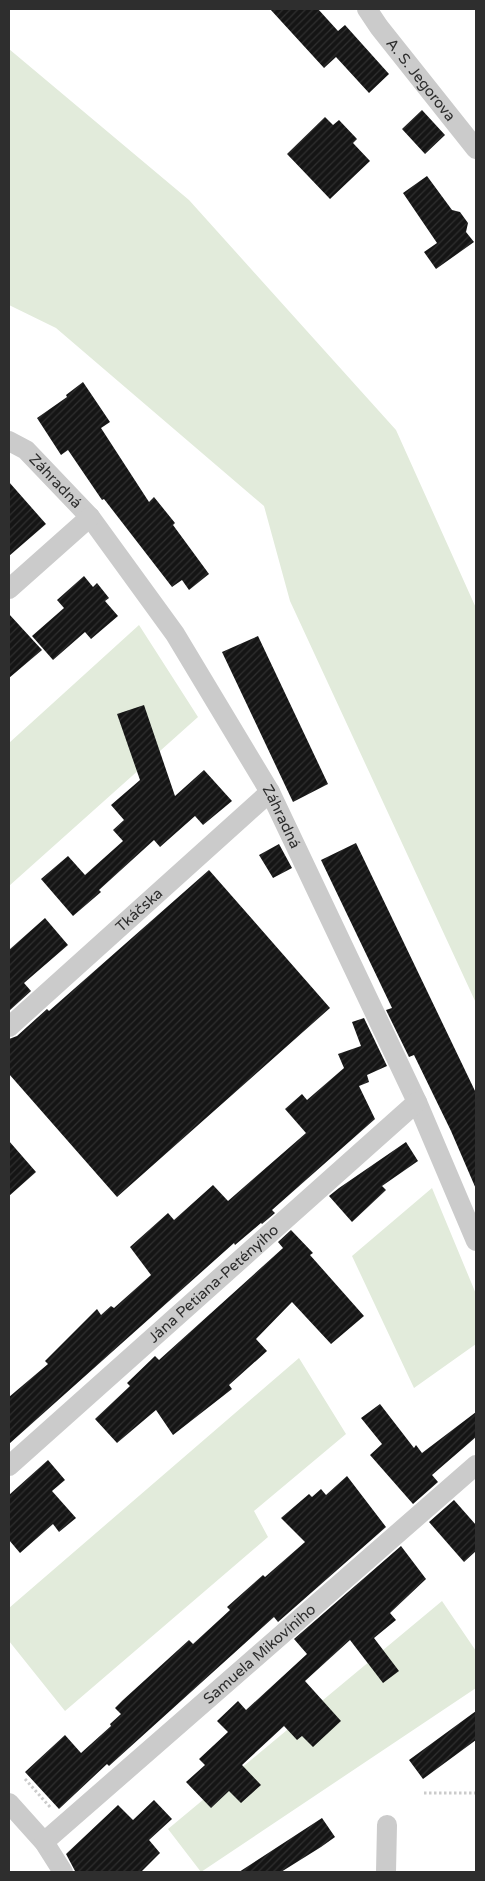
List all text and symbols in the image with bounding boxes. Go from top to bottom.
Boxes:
street label: A. S. Jegorova [382,35,459,125]
street label: Záhradná [25,450,86,512]
street label: Záhradná [259,781,304,851]
street label: Tkáčska [112,884,166,936]
street label: Jána Petiana-Petényiho [145,1221,282,1346]
street label: Samuela Mikovíniho [200,1600,319,1708]

